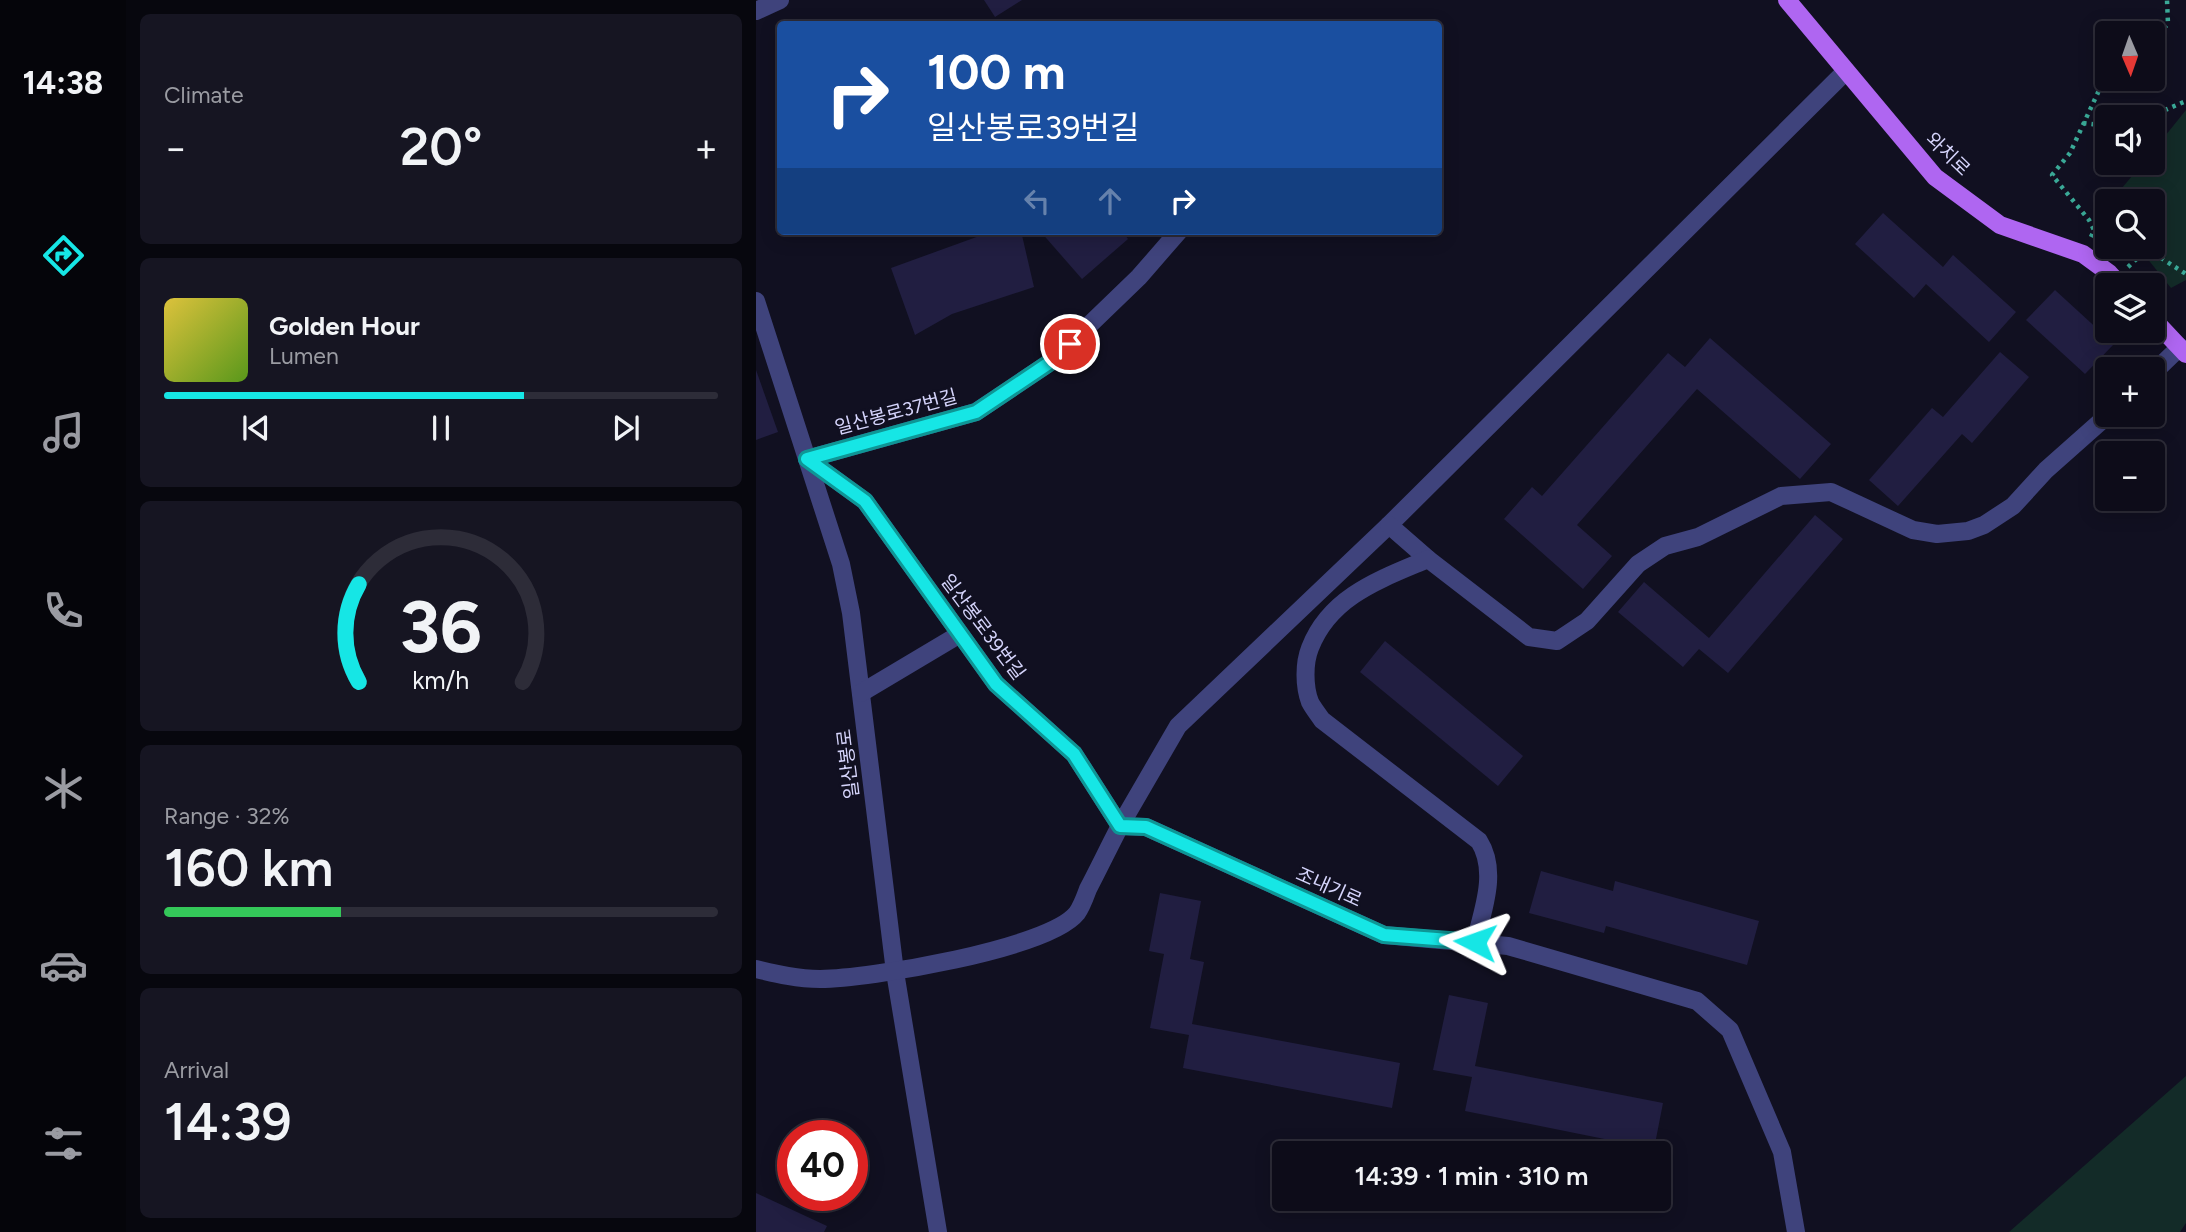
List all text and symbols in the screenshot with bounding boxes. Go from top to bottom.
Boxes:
north arrow [2095,21,2165,91]
map controls [2095,21,2165,511]
text: 100 m [927,42,1066,101]
icon: right [812,49,903,140]
text: 14:38 [23,64,103,102]
text: Climate [164,81,243,109]
button: sound [2095,105,2165,175]
text: 일산봉로39번길 [927,109,1139,147]
text: 20° [400,116,482,178]
text: − [164,125,188,171]
text: + [694,125,718,171]
street label: 와치로 [1921,128,1975,180]
icon: left [1018,182,1056,220]
icon: ahead [1091,182,1129,220]
icon: right [1164,182,1202,220]
button: search [2095,189,2165,259]
icon: directions [39,231,88,280]
button: layers [2095,273,2165,343]
text: Golden Hour [269,310,420,342]
pin [1040,314,1100,374]
icon: arrive [1051,325,1089,363]
text: Lumen [269,342,339,370]
button: + [2095,357,2165,427]
street label: 일산봉로37번길 [832,385,960,439]
icon: music [39,408,88,457]
icon: previous [237,409,275,447]
icon: pause [422,409,460,447]
icon: next [607,409,645,447]
button: − [2095,441,2165,511]
street label: 일산봉로39번길 [936,570,1030,684]
text: 36 [400,583,482,670]
icon: phone [39,586,88,635]
text: km/h [412,665,470,695]
street label: 일산봉로 [832,728,864,800]
icon: climate [39,764,88,813]
text: Range · 32% [164,802,290,830]
text: 160 km [164,837,334,899]
street label: 조내기로 [1292,862,1366,912]
position arrow [1438,905,1512,979]
icon: car [39,941,88,990]
text: Arrival [164,1056,229,1084]
text: 14:39 [164,1091,292,1153]
icon: filters [39,1119,88,1168]
speed limit sign: 40 [777,1120,868,1211]
text: 14:39 · 1 min · 310 m [1355,1160,1588,1192]

